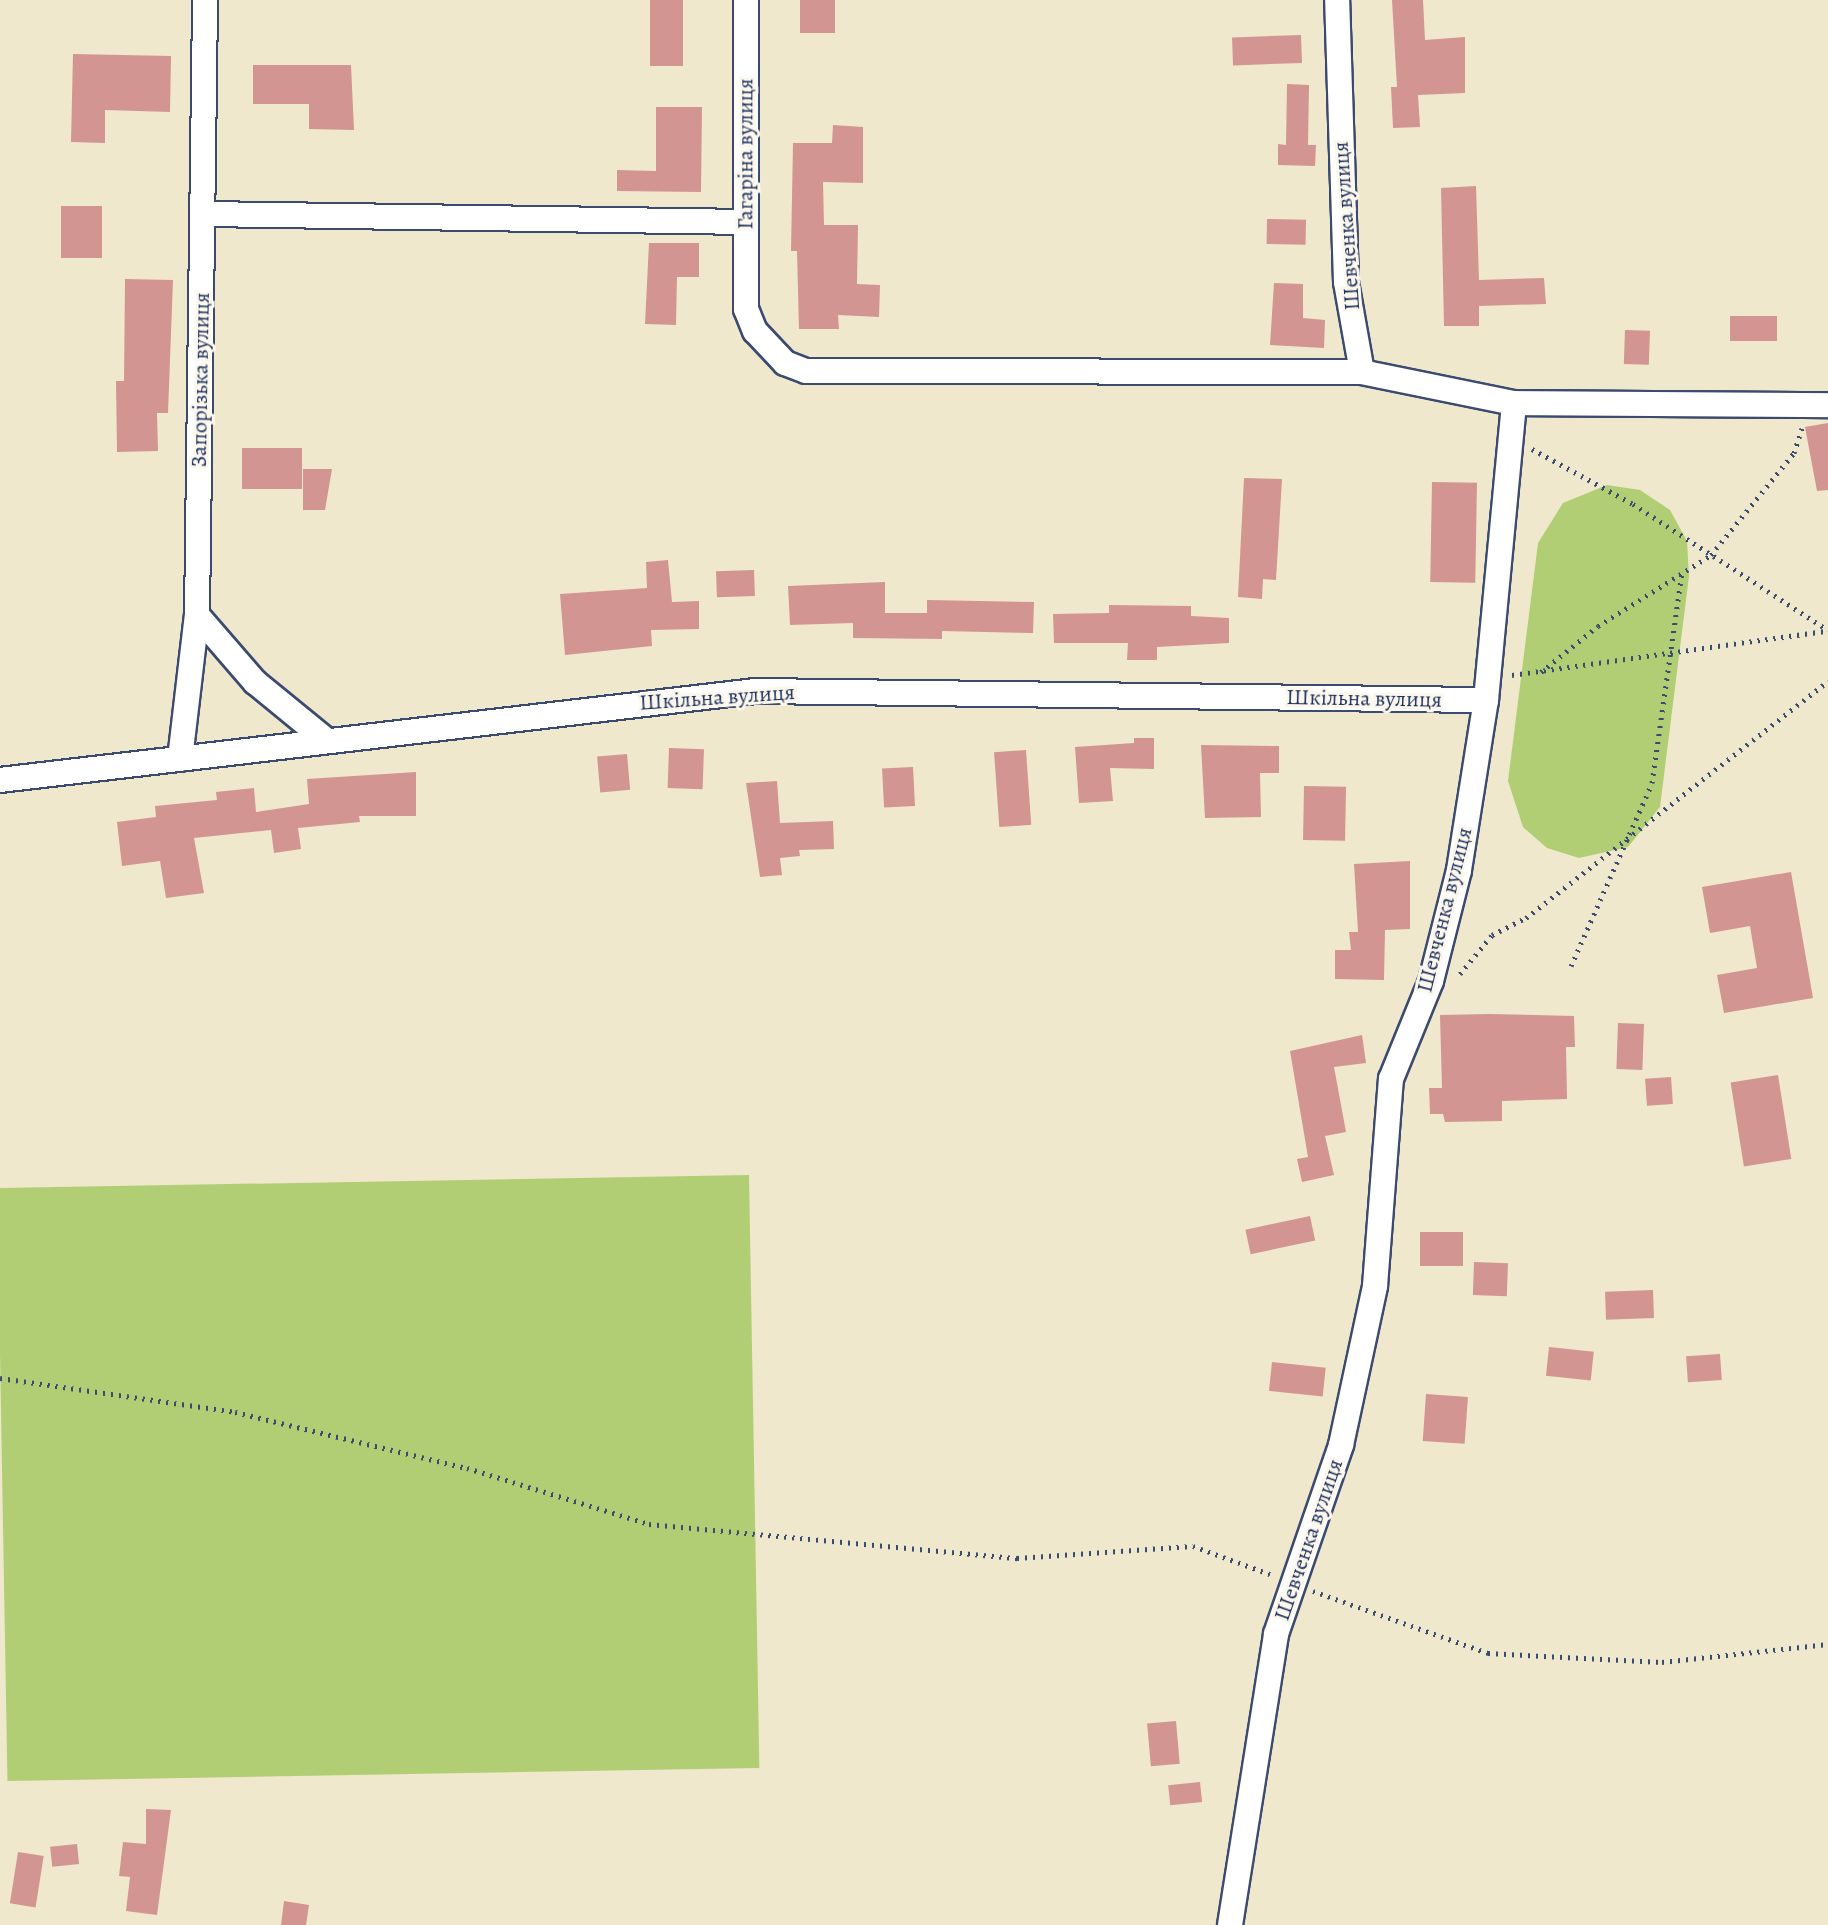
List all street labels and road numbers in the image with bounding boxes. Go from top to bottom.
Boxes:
street label: Гагаріна вулиця [733,78,759,230]
street label: Шевченка вулиця [1328,141,1366,311]
street label: Запорізька вулиця [186,292,216,468]
street label: Шкільна вулиця [638,679,796,717]
street label: Шкільна вулиця [1286,684,1442,714]
street label: Шевченка вулиця [1412,825,1478,995]
street label: Шевченка вулиця [1269,1456,1349,1624]

